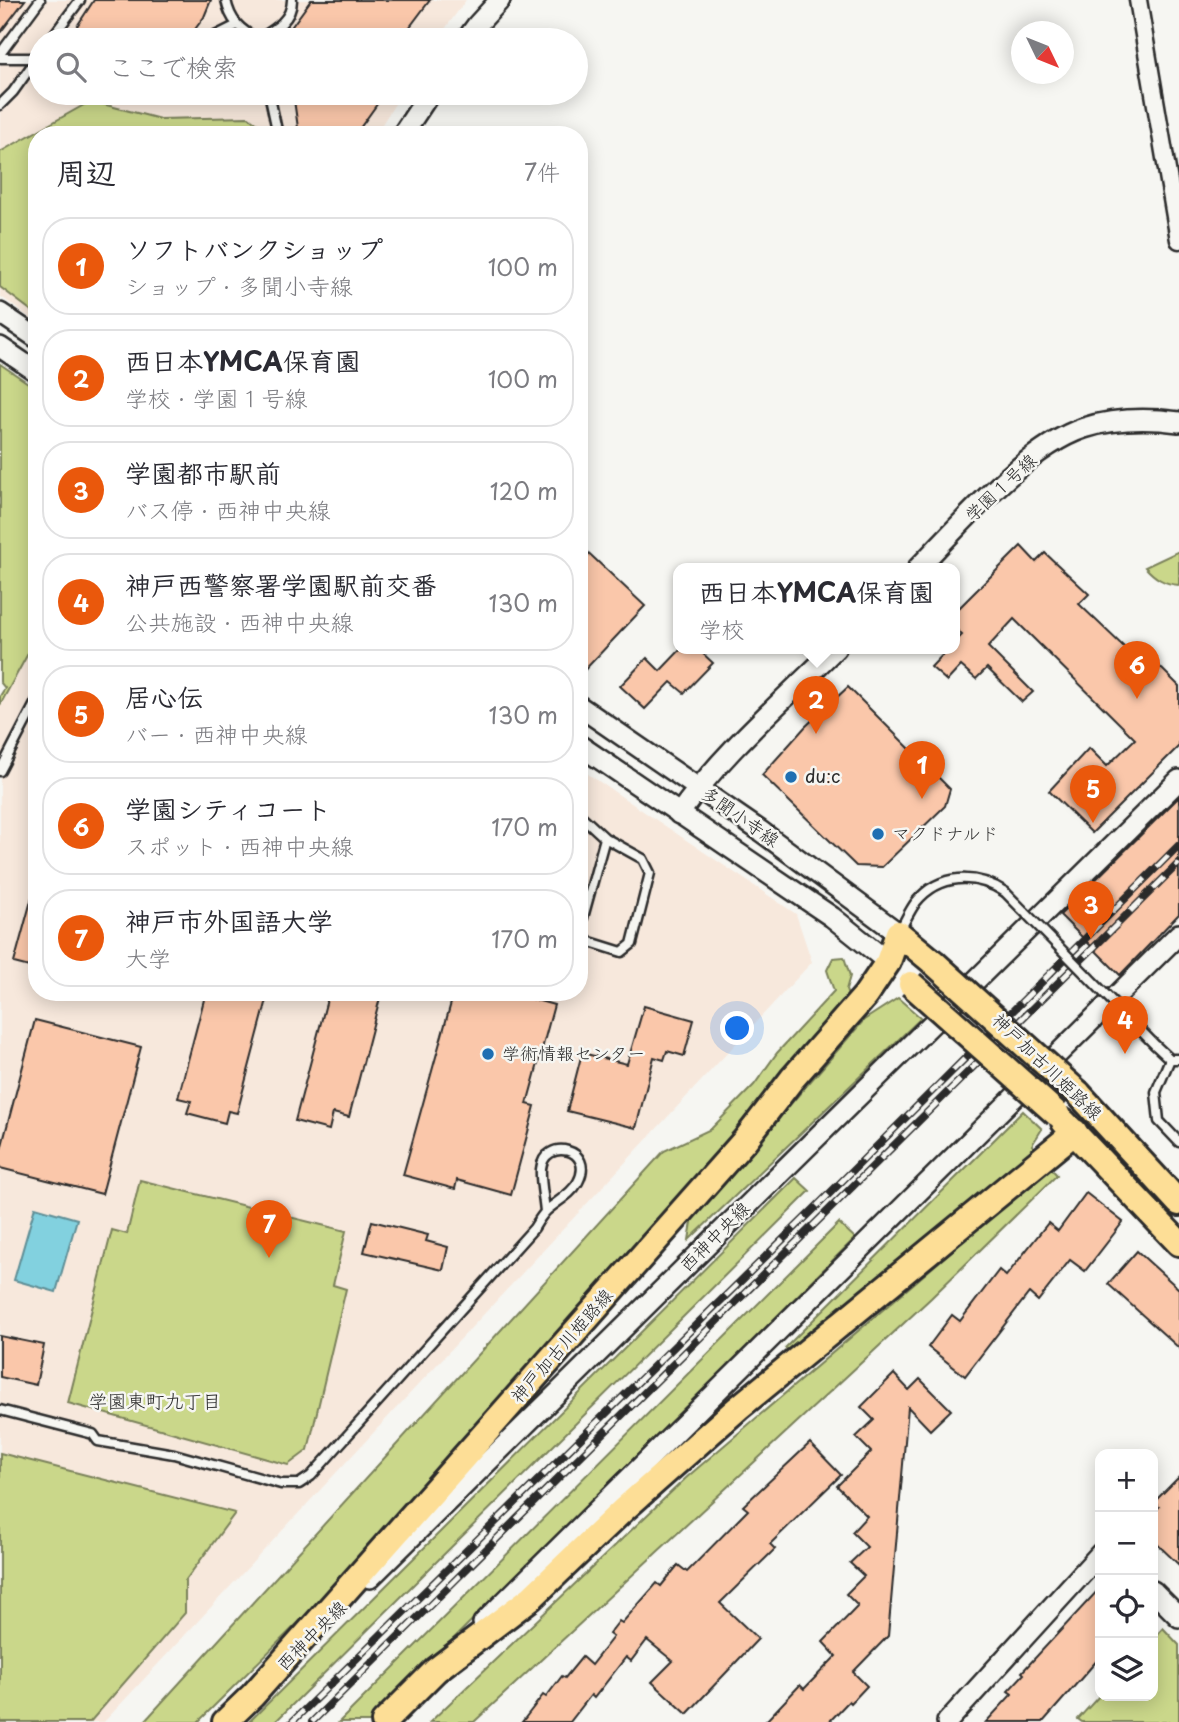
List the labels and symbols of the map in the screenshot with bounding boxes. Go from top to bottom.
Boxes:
north arrow [1011,21,1074,84]
street label: 学園１号線 [958,446,1042,527]
pin: 6 [1114,641,1160,699]
pin: 2 [793,676,839,734]
pin: 1 [899,741,945,799]
place label: du:c [805,762,840,789]
pin: 5 [1070,765,1116,823]
marker: du:c [783,769,799,785]
street label: 多聞小寺線 [696,779,785,853]
place label: マクドナルド [892,819,999,846]
marker: マクドナルド [870,826,886,842]
pin: 3 [1068,881,1114,939]
pin: 4 [1102,996,1148,1054]
street label: 神戸加古川姫路線 [987,1006,1109,1126]
your location [720,1011,754,1045]
place label: 学術情報センター [502,1039,645,1066]
marker: 学術情報センター [480,1046,496,1062]
street label: 西神中央線 [673,1195,755,1277]
pin: 7 [246,1200,292,1258]
street label: 神戸加古川姫路線 [503,1282,618,1408]
district label: 学園東町九丁目 [88,1386,222,1414]
street label: 西神中央線 [270,1594,352,1676]

